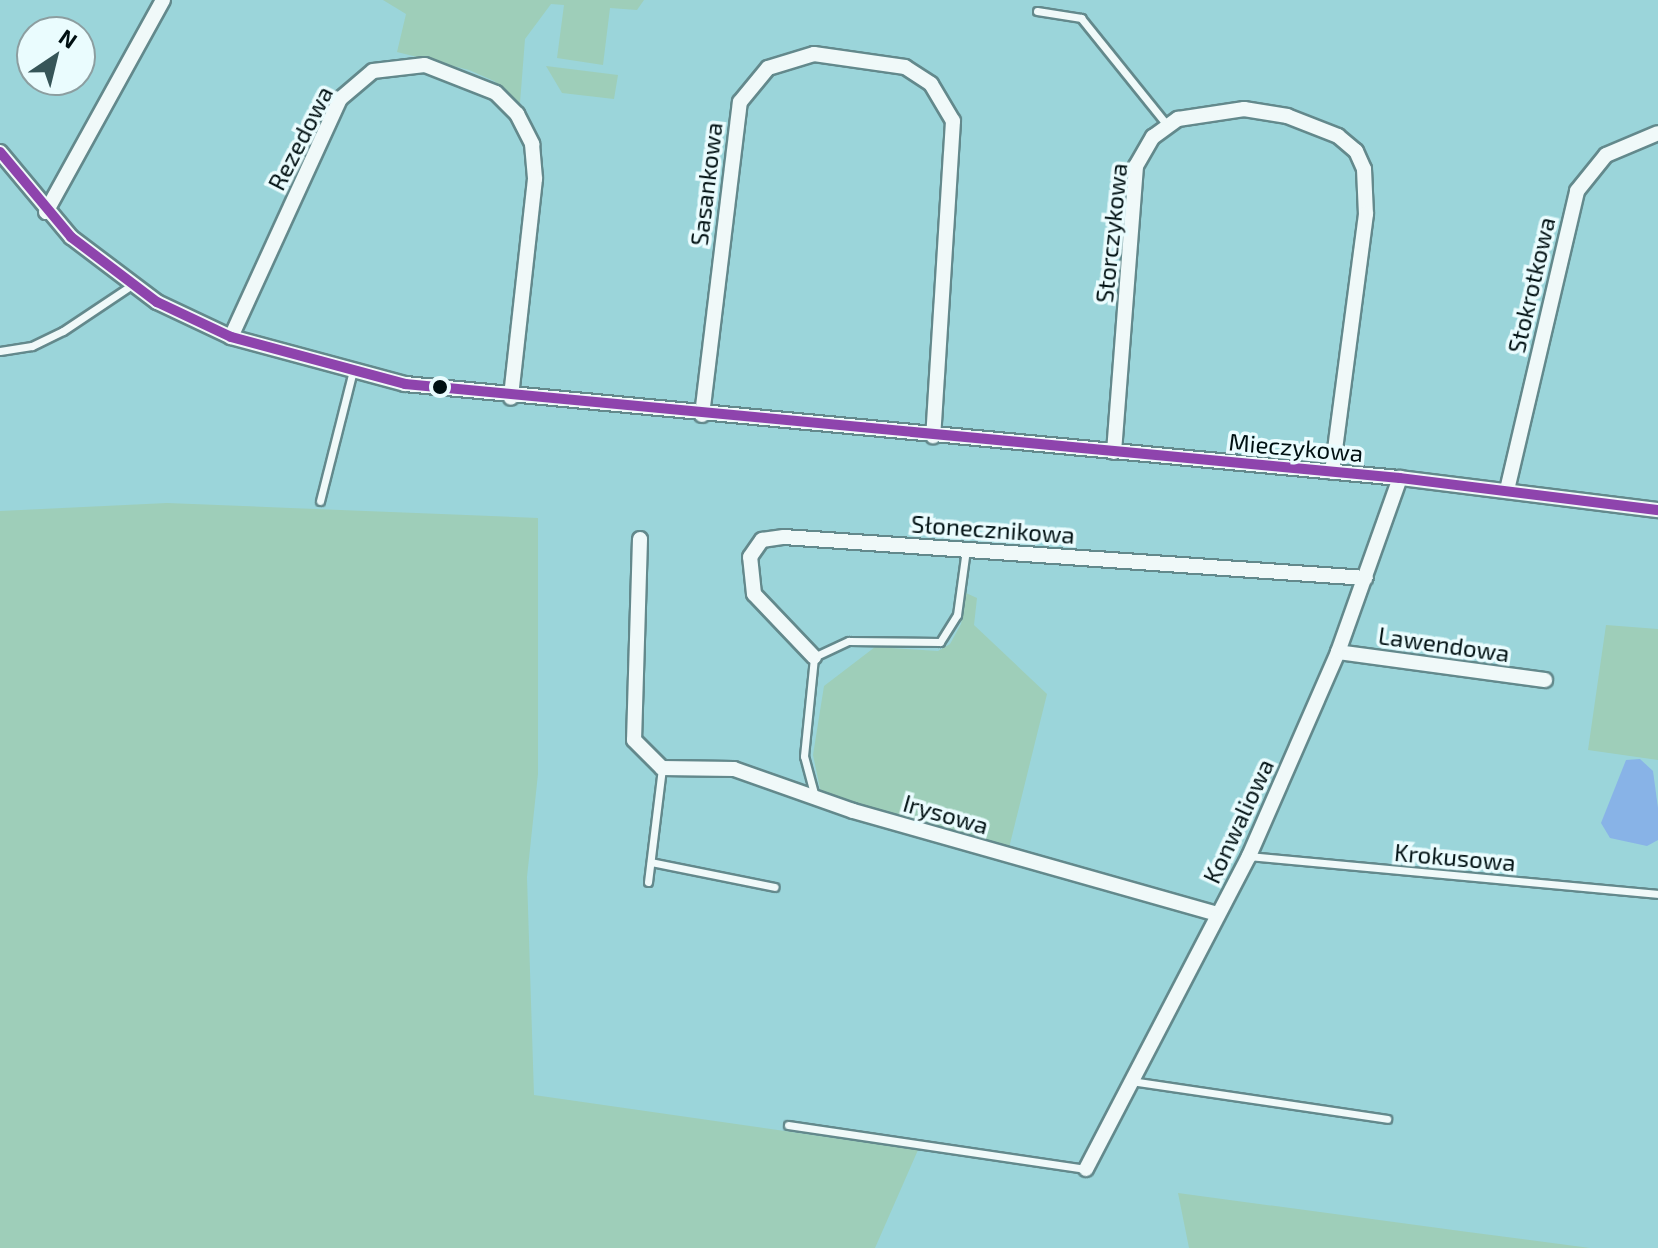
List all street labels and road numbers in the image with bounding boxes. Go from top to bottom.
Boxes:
street label: Rezedowa [262,81,338,195]
street label: Sasankowa [684,121,728,247]
street label: Storczykowa [1089,162,1133,304]
street label: Stokrotkowa [1501,214,1561,356]
street label: Mieczykowa [1228,427,1364,467]
street label: Słonecznikowa [910,509,1076,549]
street label: Lawendowa [1377,621,1511,667]
street label: Konwaliowa [1197,754,1279,888]
street label: Irysowa [900,788,992,840]
street label: Krokusowa [1393,837,1517,877]

